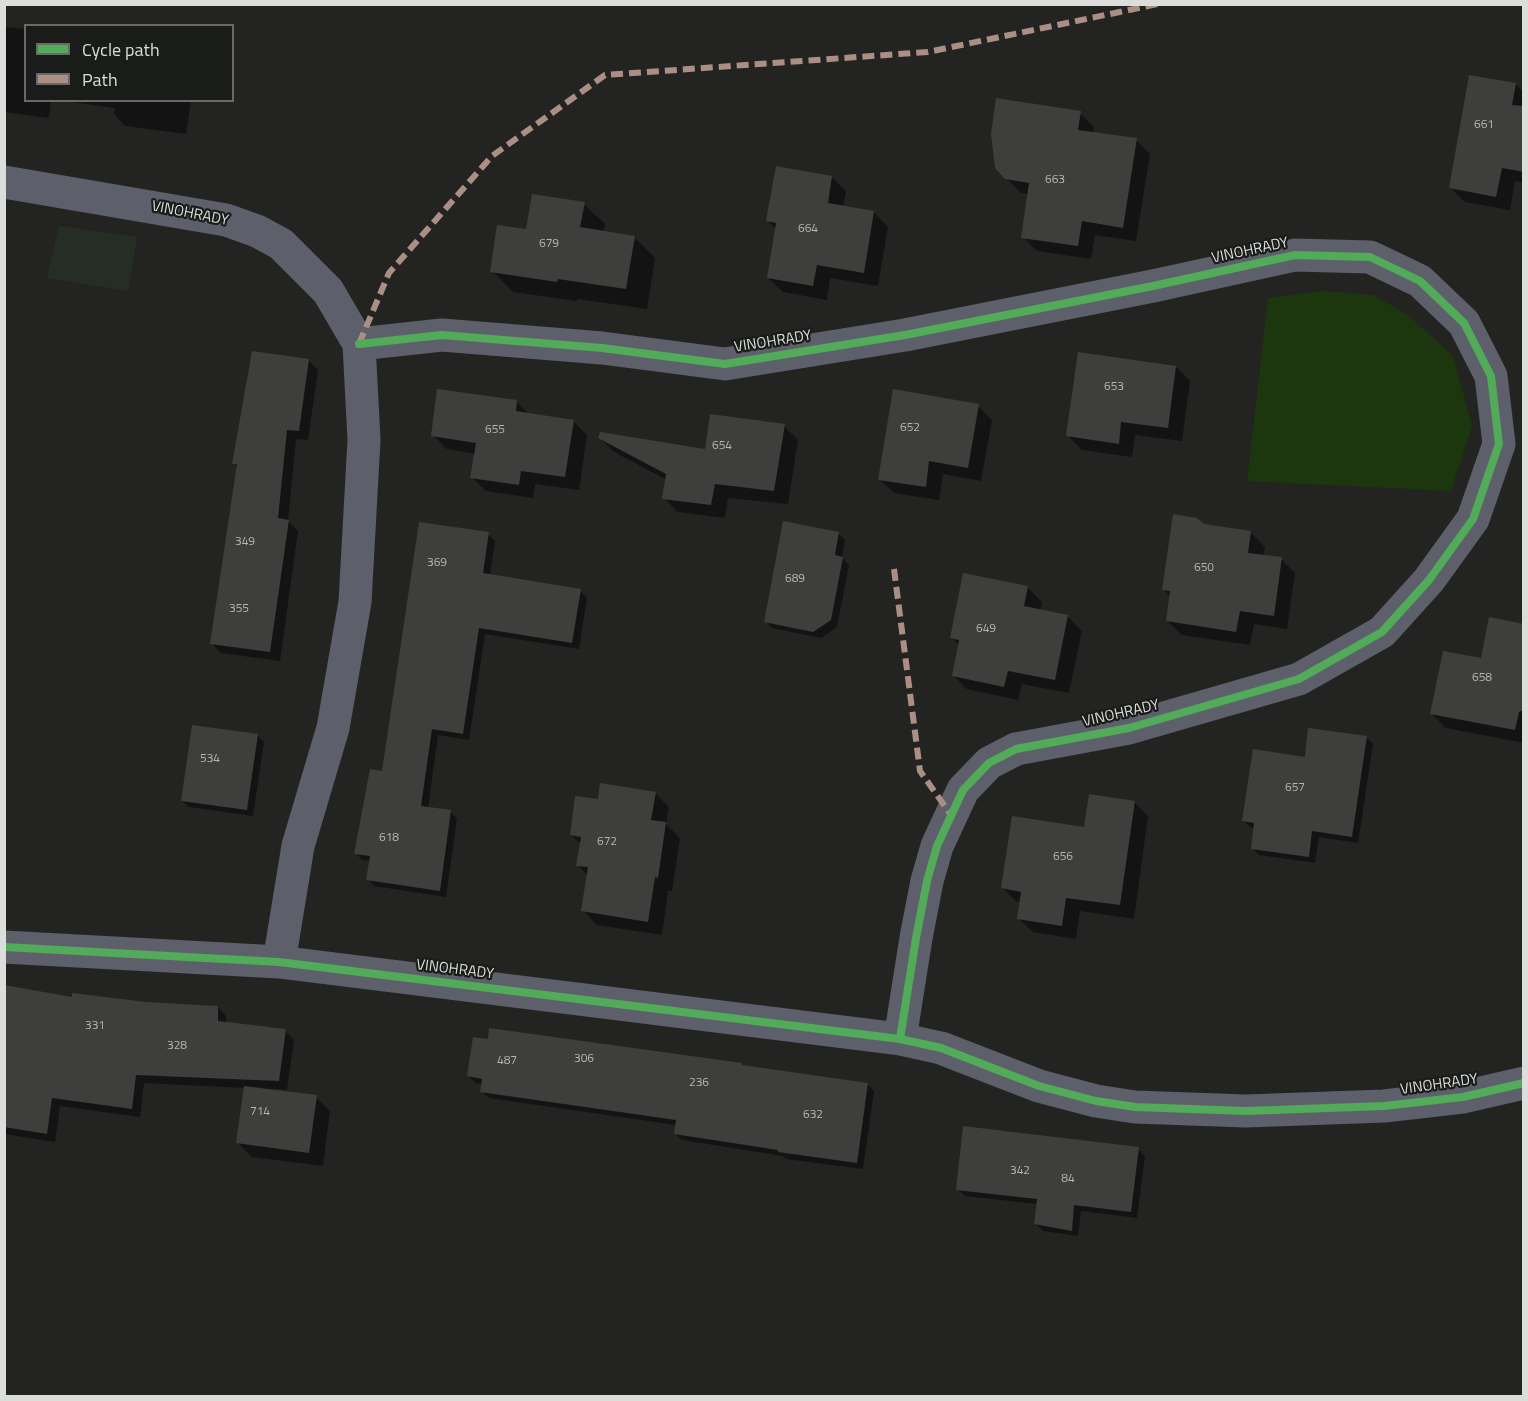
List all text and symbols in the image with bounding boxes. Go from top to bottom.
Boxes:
legend [24,24,234,102]
text: Cycle path [82,36,160,63]
text: Path [82,66,118,93]
house number: 661 [1474,118,1494,132]
house number: 663 [1045,173,1065,187]
street label: VINOHRADY [150,198,230,230]
house number: 664 [798,222,818,236]
street label: VINOHRADY [1210,234,1290,268]
house number: 679 [539,237,559,251]
street label: VINOHRADY [733,327,813,357]
house number: 653 [1104,380,1124,394]
house number: 652 [900,421,920,435]
house number: 655 [485,423,505,437]
house number: 654 [712,439,732,453]
house number: 349 [235,535,255,549]
house number: 369 [427,556,447,570]
house number: 650 [1194,561,1214,575]
house number: 689 [785,572,805,586]
house number: 355 [229,602,249,616]
house number: 649 [976,622,996,636]
house number: 658 [1472,671,1492,685]
street label: VINOHRADY [1081,696,1161,732]
house number: 534 [200,752,220,766]
house number: 657 [1285,781,1305,795]
house number: 618 [379,831,399,845]
house number: 672 [597,835,617,849]
house number: 656 [1053,850,1073,864]
street label: VINOHRADY [415,956,495,984]
house number: 331 [85,1019,105,1033]
house number: 328 [167,1039,187,1053]
house number: 306 [574,1052,594,1066]
house number: 487 [497,1054,517,1068]
street label: VINOHRADY [1399,1071,1479,1099]
house number: 236 [689,1076,709,1090]
house number: 714 [250,1105,270,1119]
house number: 632 [803,1108,823,1122]
house number: 342 [1010,1164,1030,1178]
house number: 84 [1061,1172,1075,1186]

